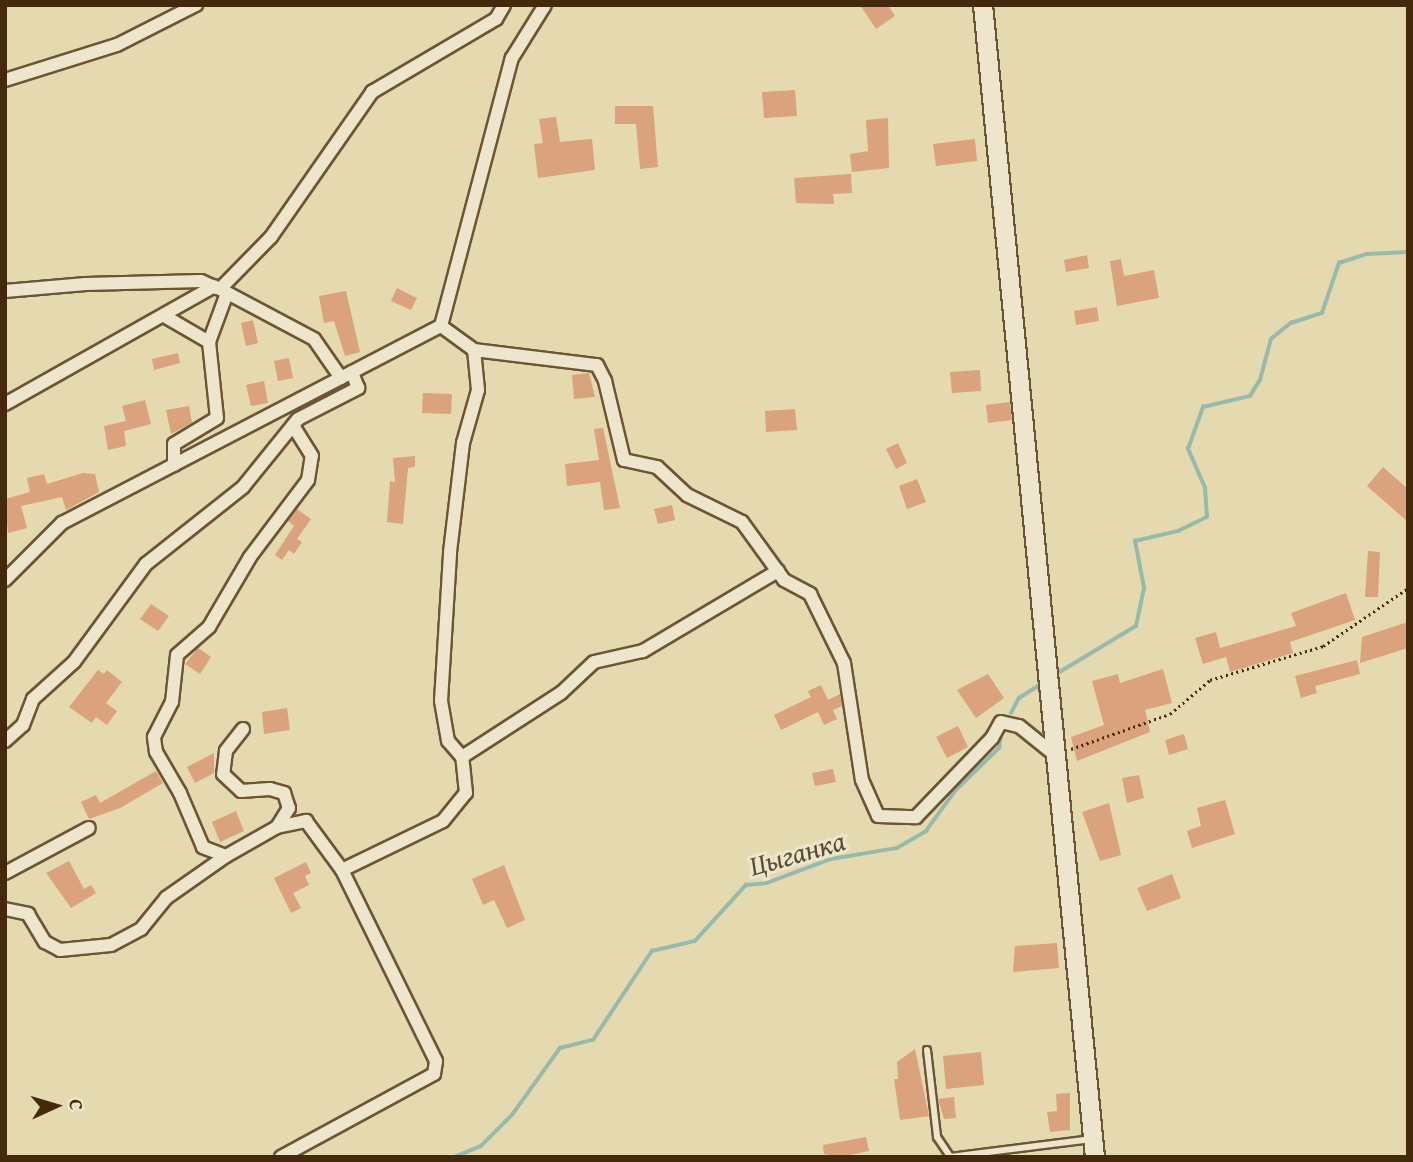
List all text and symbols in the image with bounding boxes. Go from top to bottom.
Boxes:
water label: Цыганка [745,823,849,883]
north arrow [21,1071,91,1141]
text: С [63,1098,91,1111]

